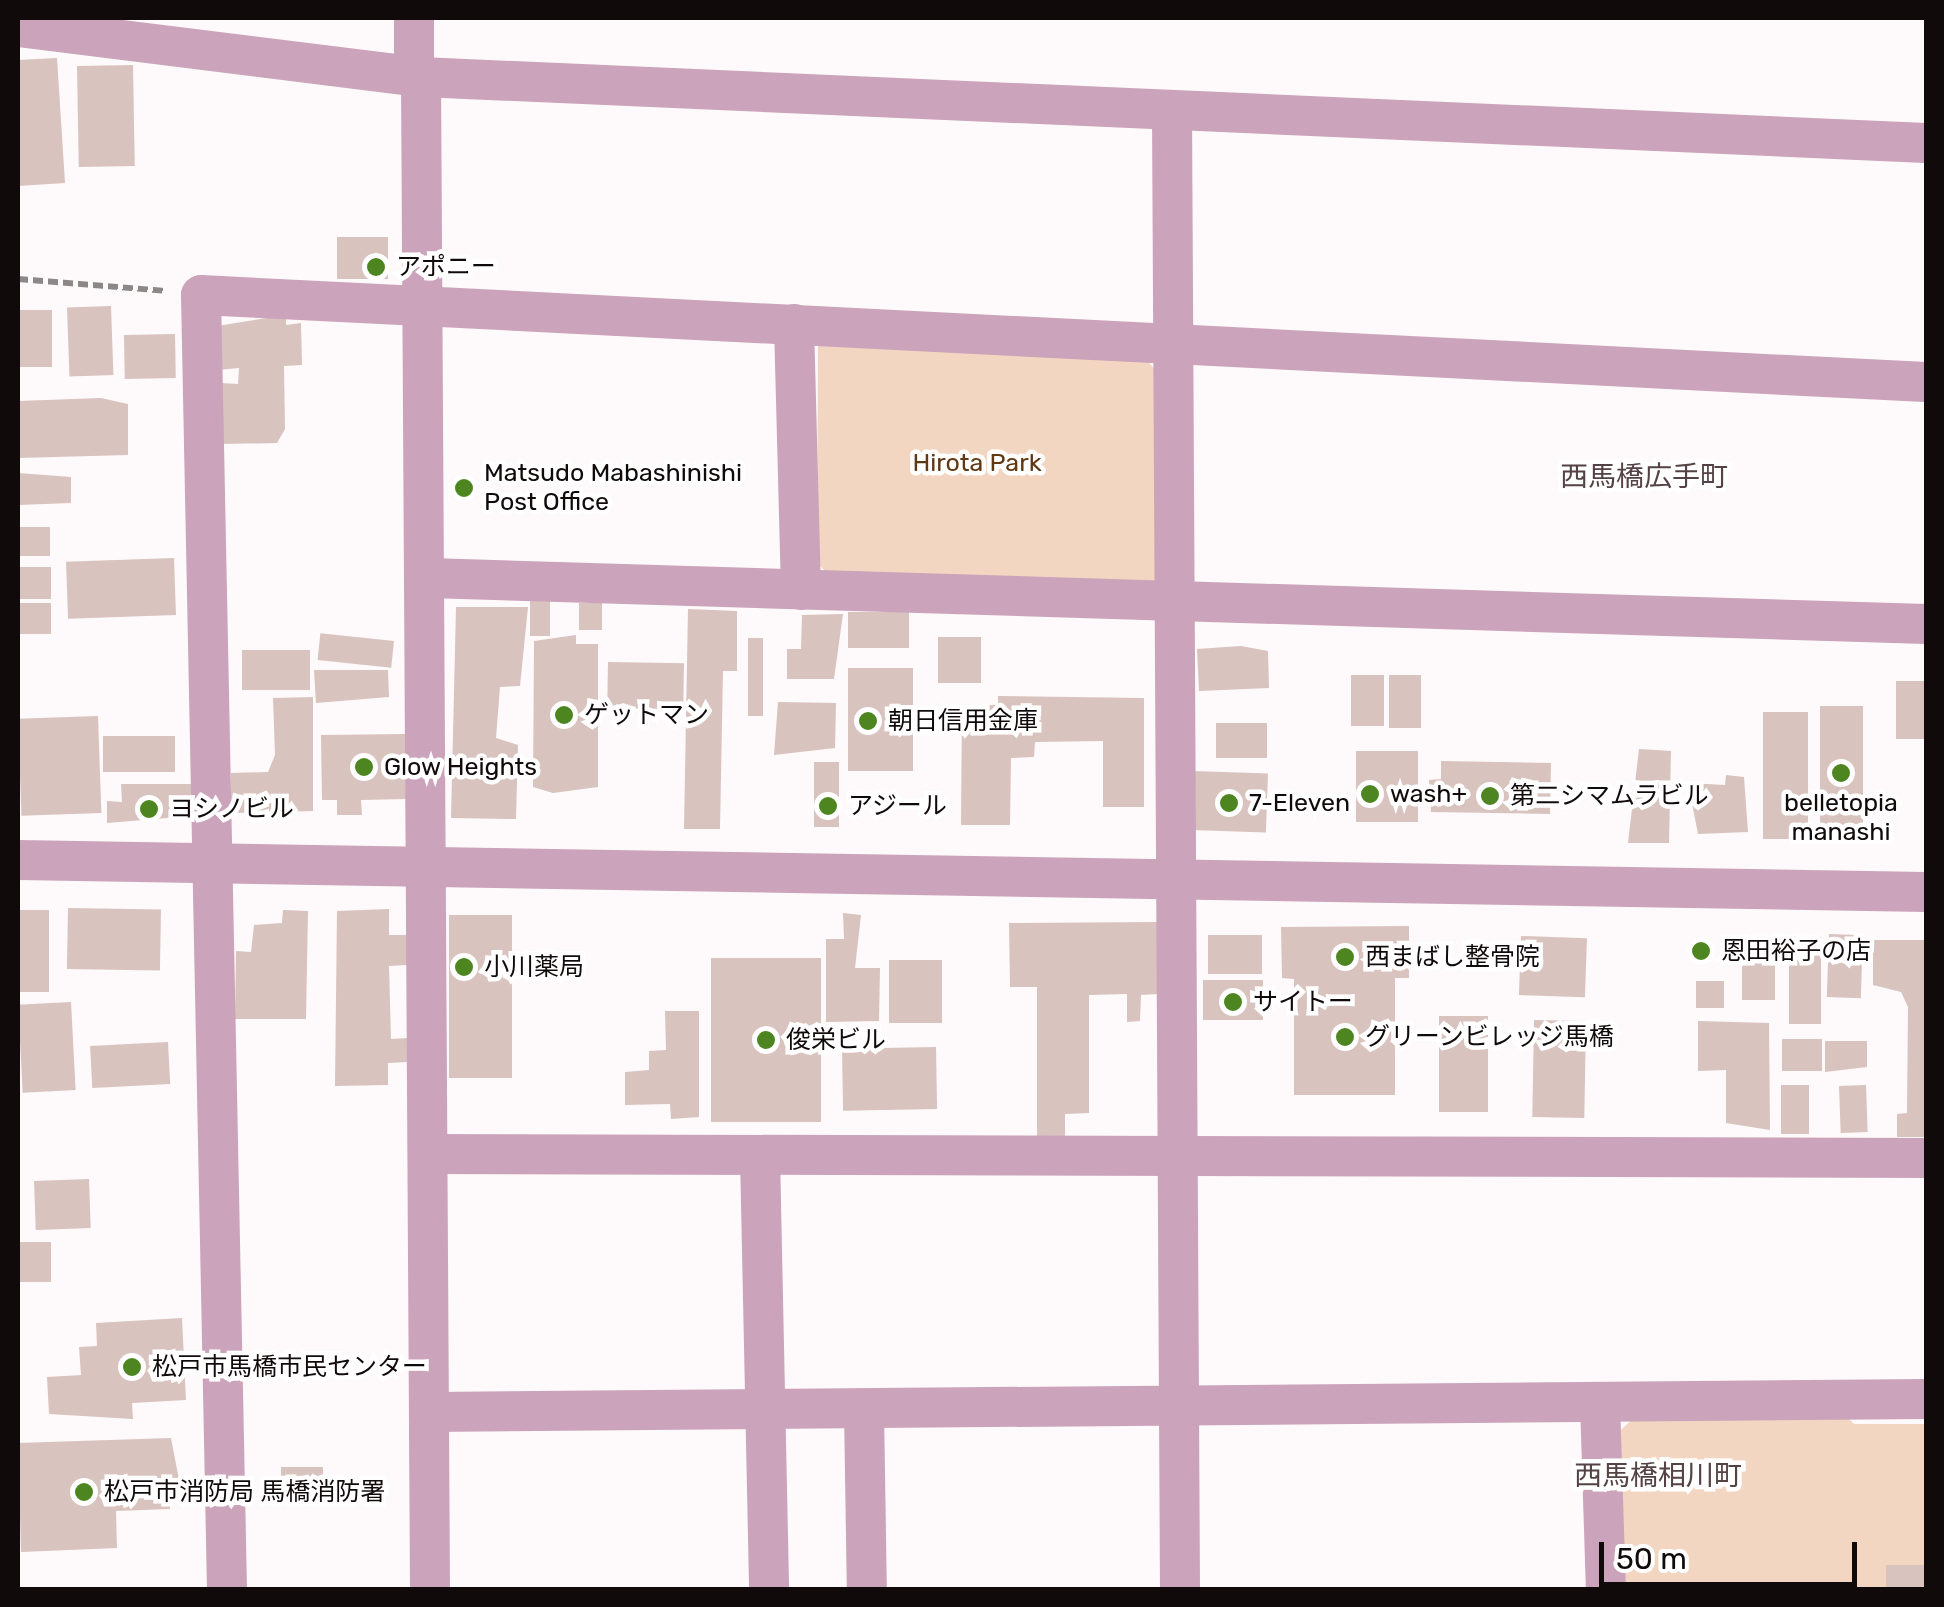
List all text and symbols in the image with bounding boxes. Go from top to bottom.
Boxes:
place label: アポニー [396,252,496,282]
marker: アポニー [365,256,387,278]
park label: Hirota Park [912,448,1042,478]
place label: Matsudo Mabashinishi Post Office [484,459,742,518]
district label: 西馬橋広手町 [1560,460,1728,494]
marker: Matsudo Mabashinishi Post Office [453,477,475,499]
place label: ゲットマン [584,700,709,730]
marker: ゲットマン [553,704,575,726]
place label: 朝日信用金庫 [888,706,1038,736]
marker: 朝日信用金庫 [857,710,879,732]
place label: Glow Heights [384,752,538,782]
marker: Glow Heights [353,756,375,778]
marker: belletopia manashi [1830,762,1852,784]
place label: wash+ [1390,779,1467,809]
place label: 第二シマムラビル [1510,781,1710,811]
marker: wash+ [1359,783,1381,805]
marker: 第二シマムラビル [1479,785,1501,807]
place label: 7-Eleven [1249,788,1350,818]
place label: belletopia manashi [1784,789,1898,848]
place label: アジール [848,791,948,821]
marker: 7-Eleven [1218,792,1240,814]
place label: ヨシノビル [169,794,294,824]
marker: アジール [817,795,839,817]
marker: ヨシノビル [138,798,160,820]
place label: 恩田裕子の店 [1721,936,1871,966]
marker: 恩田裕子の店 [1690,940,1712,962]
place label: 西まばし整骨院 [1365,942,1540,972]
marker: 西まばし整骨院 [1334,946,1356,968]
place label: 小川薬局 [484,952,584,982]
marker: 小川薬局 [453,956,475,978]
place label: サイトー [1253,987,1353,1017]
marker: サイトー [1222,991,1244,1013]
place label: グリーンビレッジ馬橋 [1365,1022,1615,1052]
place label: 俊栄ビル [786,1025,886,1055]
marker: グリーンビレッジ馬橋 [1334,1026,1356,1048]
marker: 俊栄ビル [755,1029,777,1051]
place label: 松戸市馬橋市民センター [152,1352,427,1382]
marker: 松戸市馬橋市民センター [121,1356,143,1378]
district label: 西馬橋相川町 [1574,1459,1742,1493]
place label: 松戸市消防局 馬橋消防署 [104,1477,385,1507]
marker: 松戸市消防局 馬橋消防署 [73,1481,95,1503]
scale bar [1604,1522,1862,1584]
text: 50 m [1616,1541,1687,1577]

